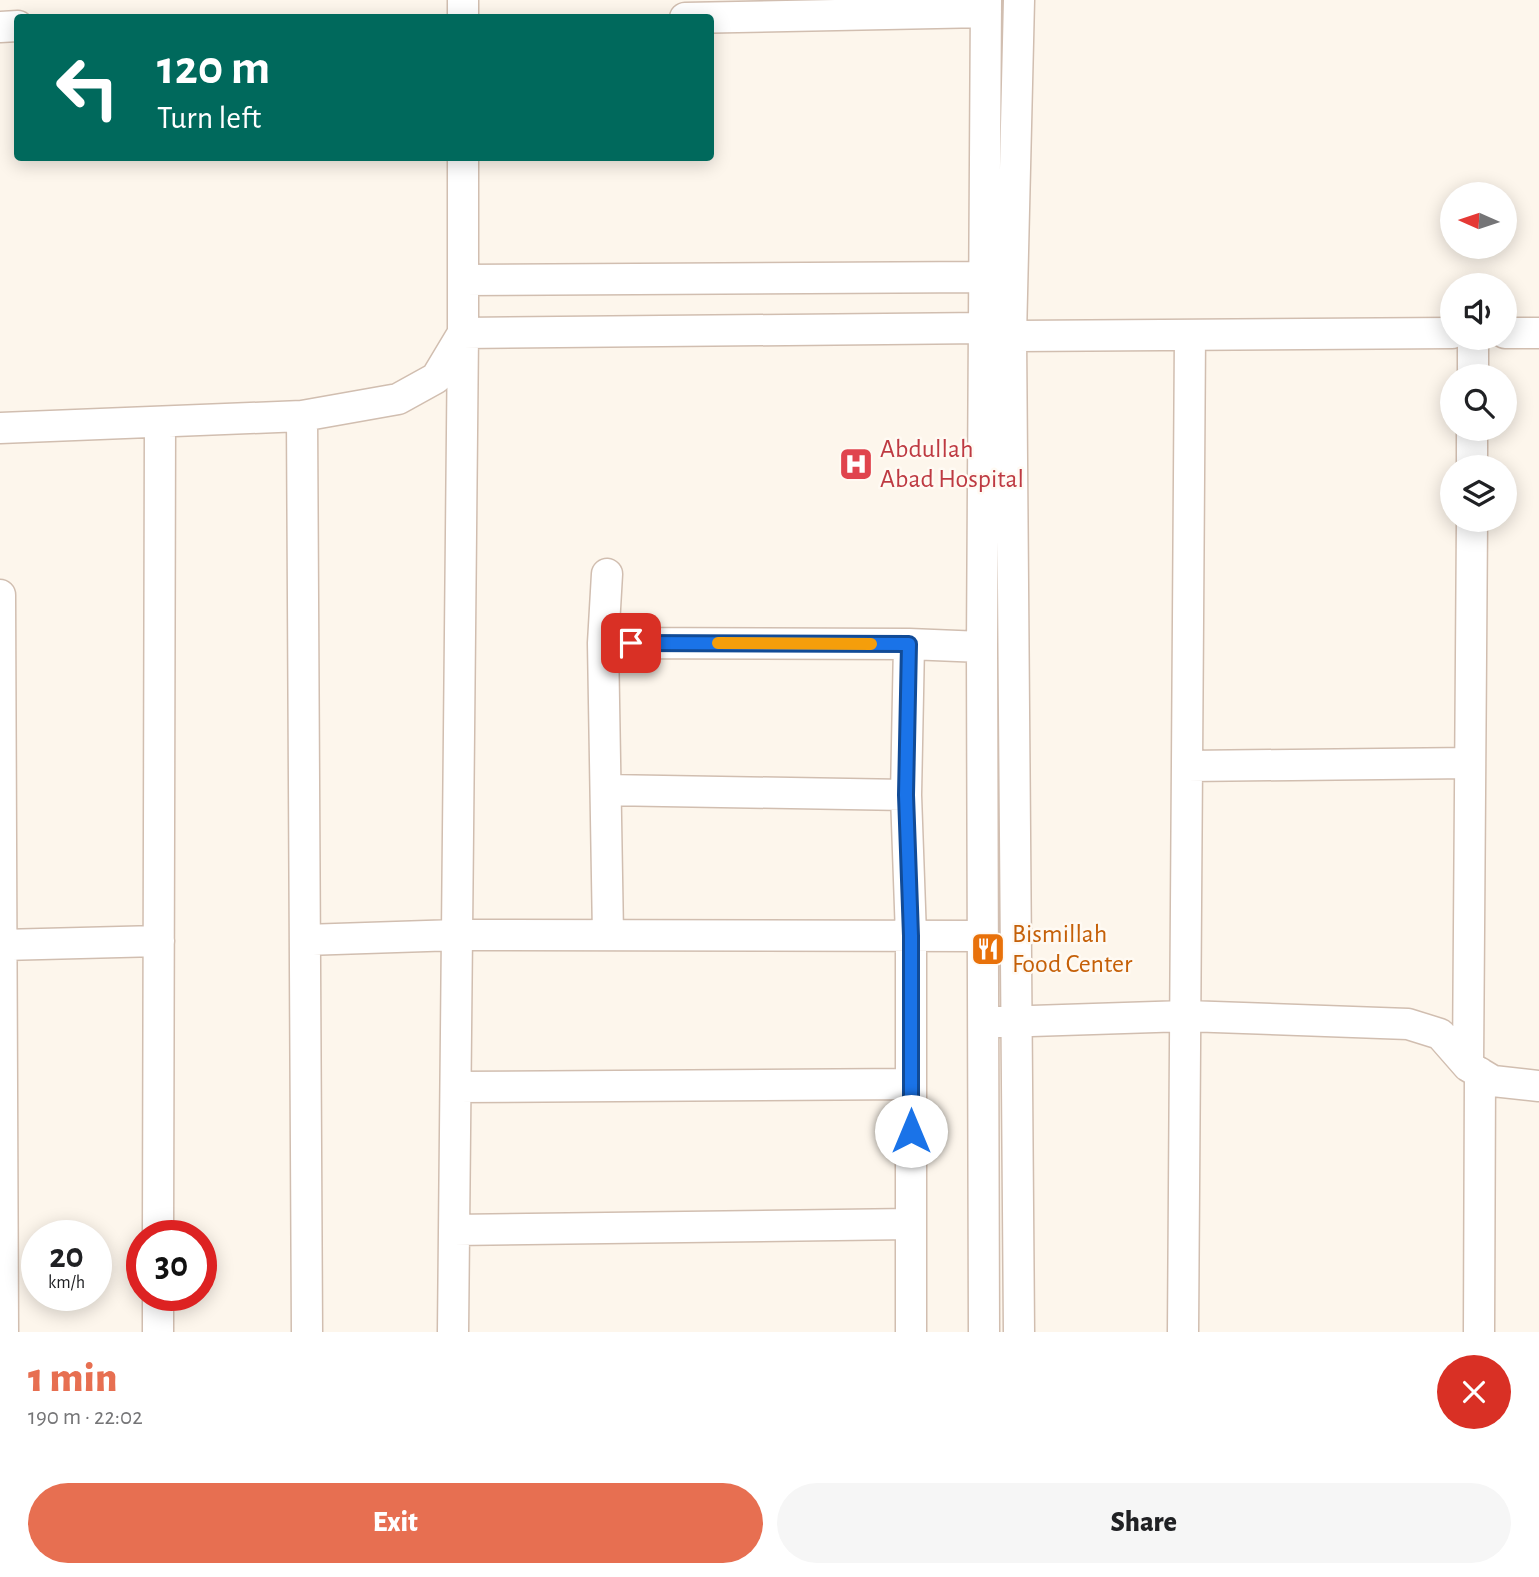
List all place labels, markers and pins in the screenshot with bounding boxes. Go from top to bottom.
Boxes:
place label: Abdullah Abad Hospital [880,436,1024,492]
hospital icon: Abdullah Abad Hospital [837,445,875,483]
pin [601,613,661,673]
place label: Bismillah Food Center [1012,921,1133,977]
restaurant icon: Bismillah Food Center [969,930,1007,968]

